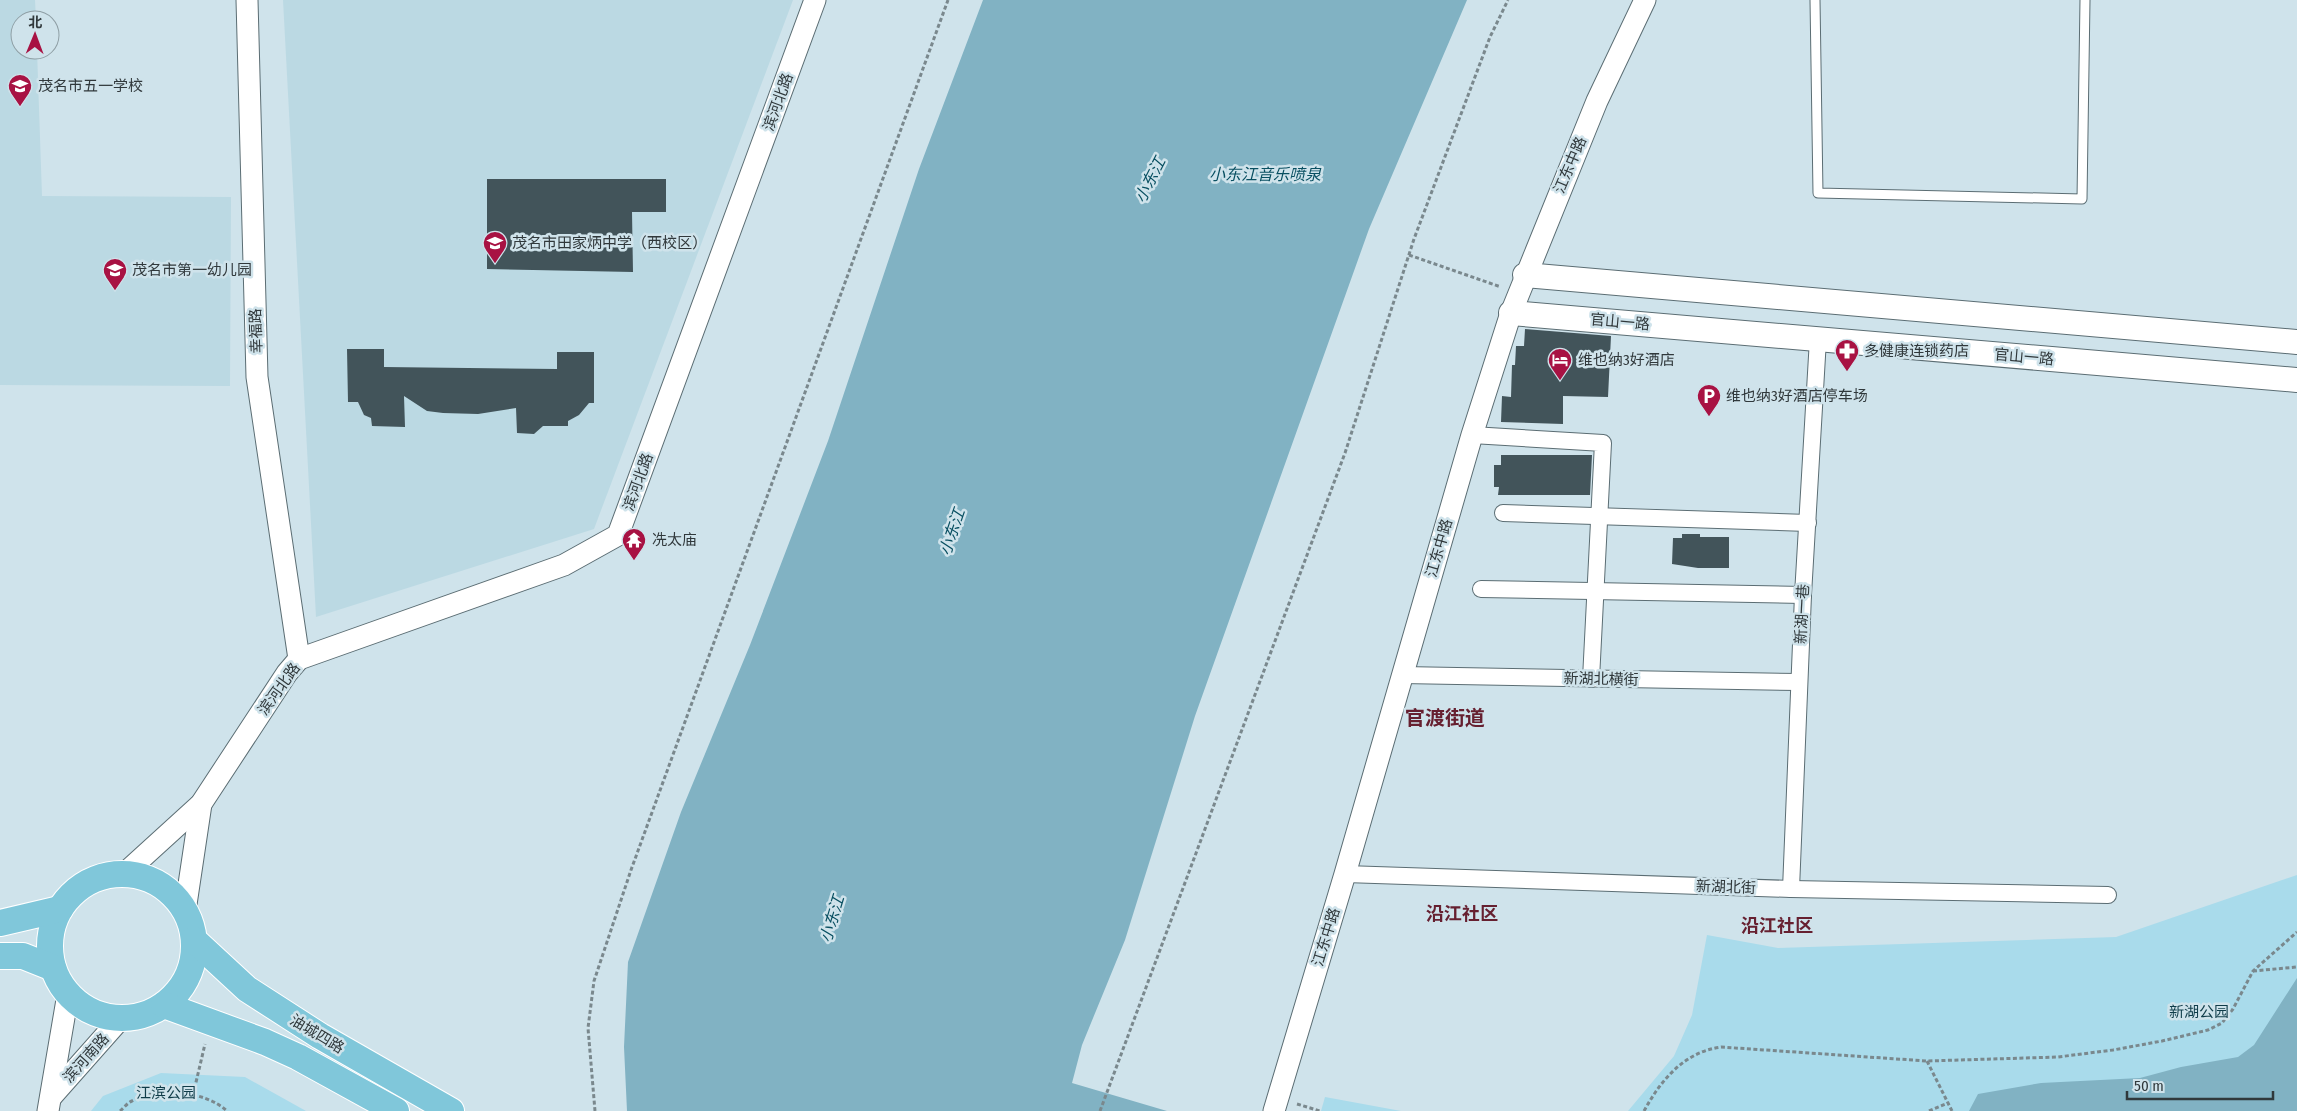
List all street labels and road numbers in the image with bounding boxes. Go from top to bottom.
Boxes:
street label: 滨河北路 [759,71,797,133]
street label: 江东中路 [1550,134,1590,196]
street label: 幸福路 [246,308,266,354]
street label: 官山一路 [1589,310,1651,334]
street label: 官山一路 [1993,345,2055,369]
street label: 滨河北路 [619,451,657,513]
street label: 江东中路 [1422,517,1456,579]
street label: 新湖一巷 [1791,584,1813,644]
street label: 滨河北路 [254,659,304,719]
street label: 新湖北横街 [1563,669,1639,689]
street label: 新湖北街 [1696,877,1756,897]
street label: 江东中路 [1309,906,1343,968]
street label: 油城四路 [287,1011,347,1057]
street label: 滨河南路 [59,1030,113,1086]

